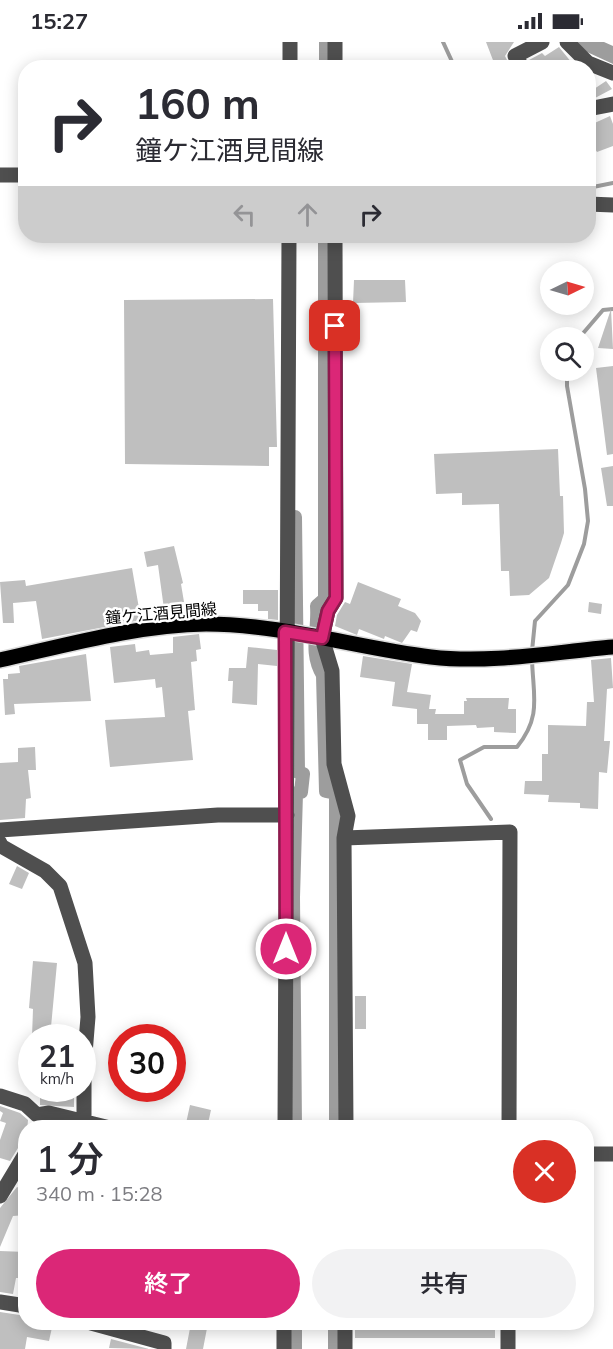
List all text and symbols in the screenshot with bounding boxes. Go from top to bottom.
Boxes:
text: 15:27 [30,7,88,35]
text: 160 m [135,77,260,130]
icon: right [36,84,114,162]
text: 鐘ケ江酒見間線 [135,133,324,167]
icon: left [228,198,261,231]
icon: ahead [291,198,324,231]
icon: right [354,198,387,231]
north arrow [540,261,594,315]
map controls [540,261,594,381]
pin [309,300,360,351]
icon: arrive [318,309,351,342]
button: search [540,327,594,381]
street label: 鐘ケ江酒見間線 [104,598,218,628]
position arrow [254,917,318,981]
speed limit sign: 30 [108,1024,186,1102]
text: 21 [39,1037,75,1075]
text: km/h [40,1069,74,1088]
text: 1 分 [36,1136,103,1181]
button: close [513,1140,576,1203]
text: 340 m · 15:28 [36,1181,162,1206]
button: 終了 [36,1249,300,1318]
button: 共有 [312,1249,576,1318]

